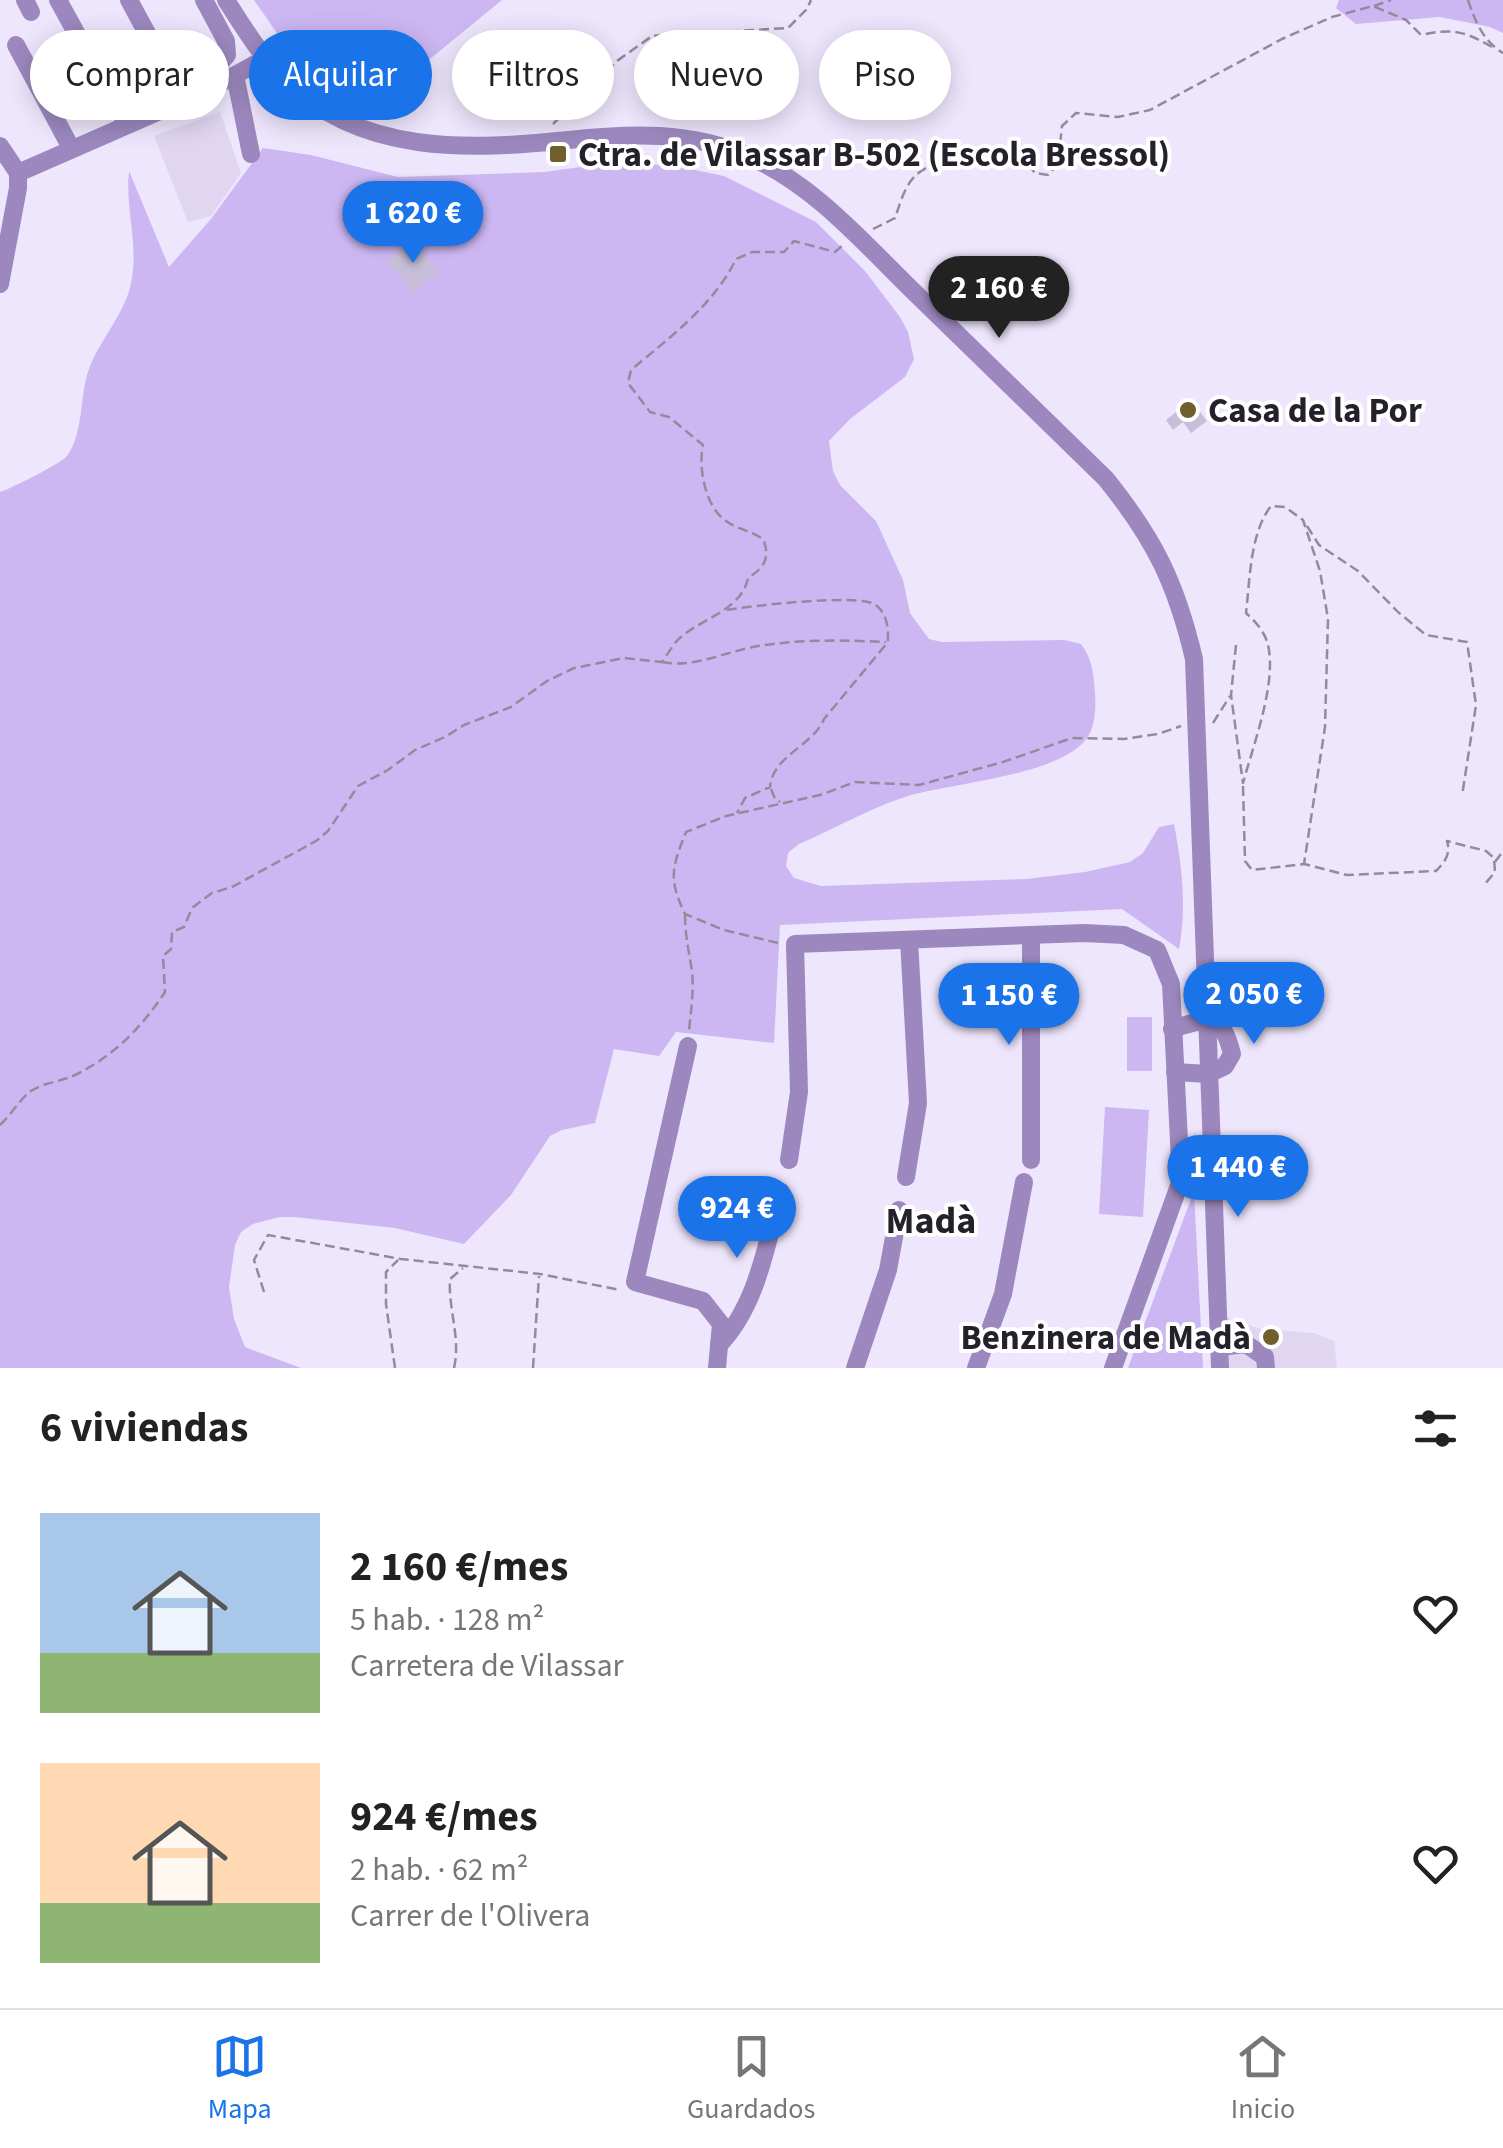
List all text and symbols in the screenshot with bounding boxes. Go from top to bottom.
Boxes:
chip: Comprar [30,30,229,120]
chip: Alquilar [249,30,432,120]
chip: Filtros [452,30,614,120]
chip: Nuevo [634,30,799,120]
chip: Piso [819,30,951,120]
place label: Ctra. de Vilassar B-502 (Escola Bressol) [578,130,1170,180]
marker: Ctra. de Vilassar B-502 (Escola Bressol) [547,143,569,165]
pin: 1 620 € [321,181,505,266]
text: 1 620 € [364,190,462,236]
pin: 2 160 € [907,256,1091,341]
text: 2 160 € [950,265,1048,311]
place label: Casa de la Por [1208,386,1422,436]
marker: Casa de la Por [1177,399,1199,421]
pin: 2 050 € [1162,962,1346,1047]
pin: 1 150 € [917,963,1101,1048]
text: 2 050 € [1205,971,1303,1017]
text: 1 150 € [960,972,1058,1018]
pin: 1 440 € [1146,1135,1330,1220]
text: 1 440 € [1189,1144,1287,1190]
pin: 924 € [667,1176,807,1261]
text: 924 € [700,1185,774,1231]
district label: Madà [886,1194,976,1248]
place label: Benzinera de Madà [961,1313,1251,1363]
marker: Benzinera de Madà [1260,1326,1282,1348]
text: 6 viviendas [40,1398,248,1458]
icon: filters [1408,1401,1463,1456]
text: 2 160 €/mes [350,1537,568,1597]
icon: home [120,1553,240,1673]
icon: heart [1408,1586,1463,1641]
text: 5 hab. · 128 m² [350,1597,544,1643]
text: Carretera de Vilassar [350,1643,624,1689]
text: 924 €/mes [350,1787,538,1847]
icon: home [120,1803,240,1923]
icon: heart [1408,1836,1463,1891]
text: 2 hab. · 62 m² [350,1847,528,1893]
text: Carrer de l'Olivera [350,1893,590,1939]
tab: Mapa [208,2029,272,2129]
tab: Guardados [687,2029,815,2129]
tab: Inicio [1231,2029,1295,2129]

